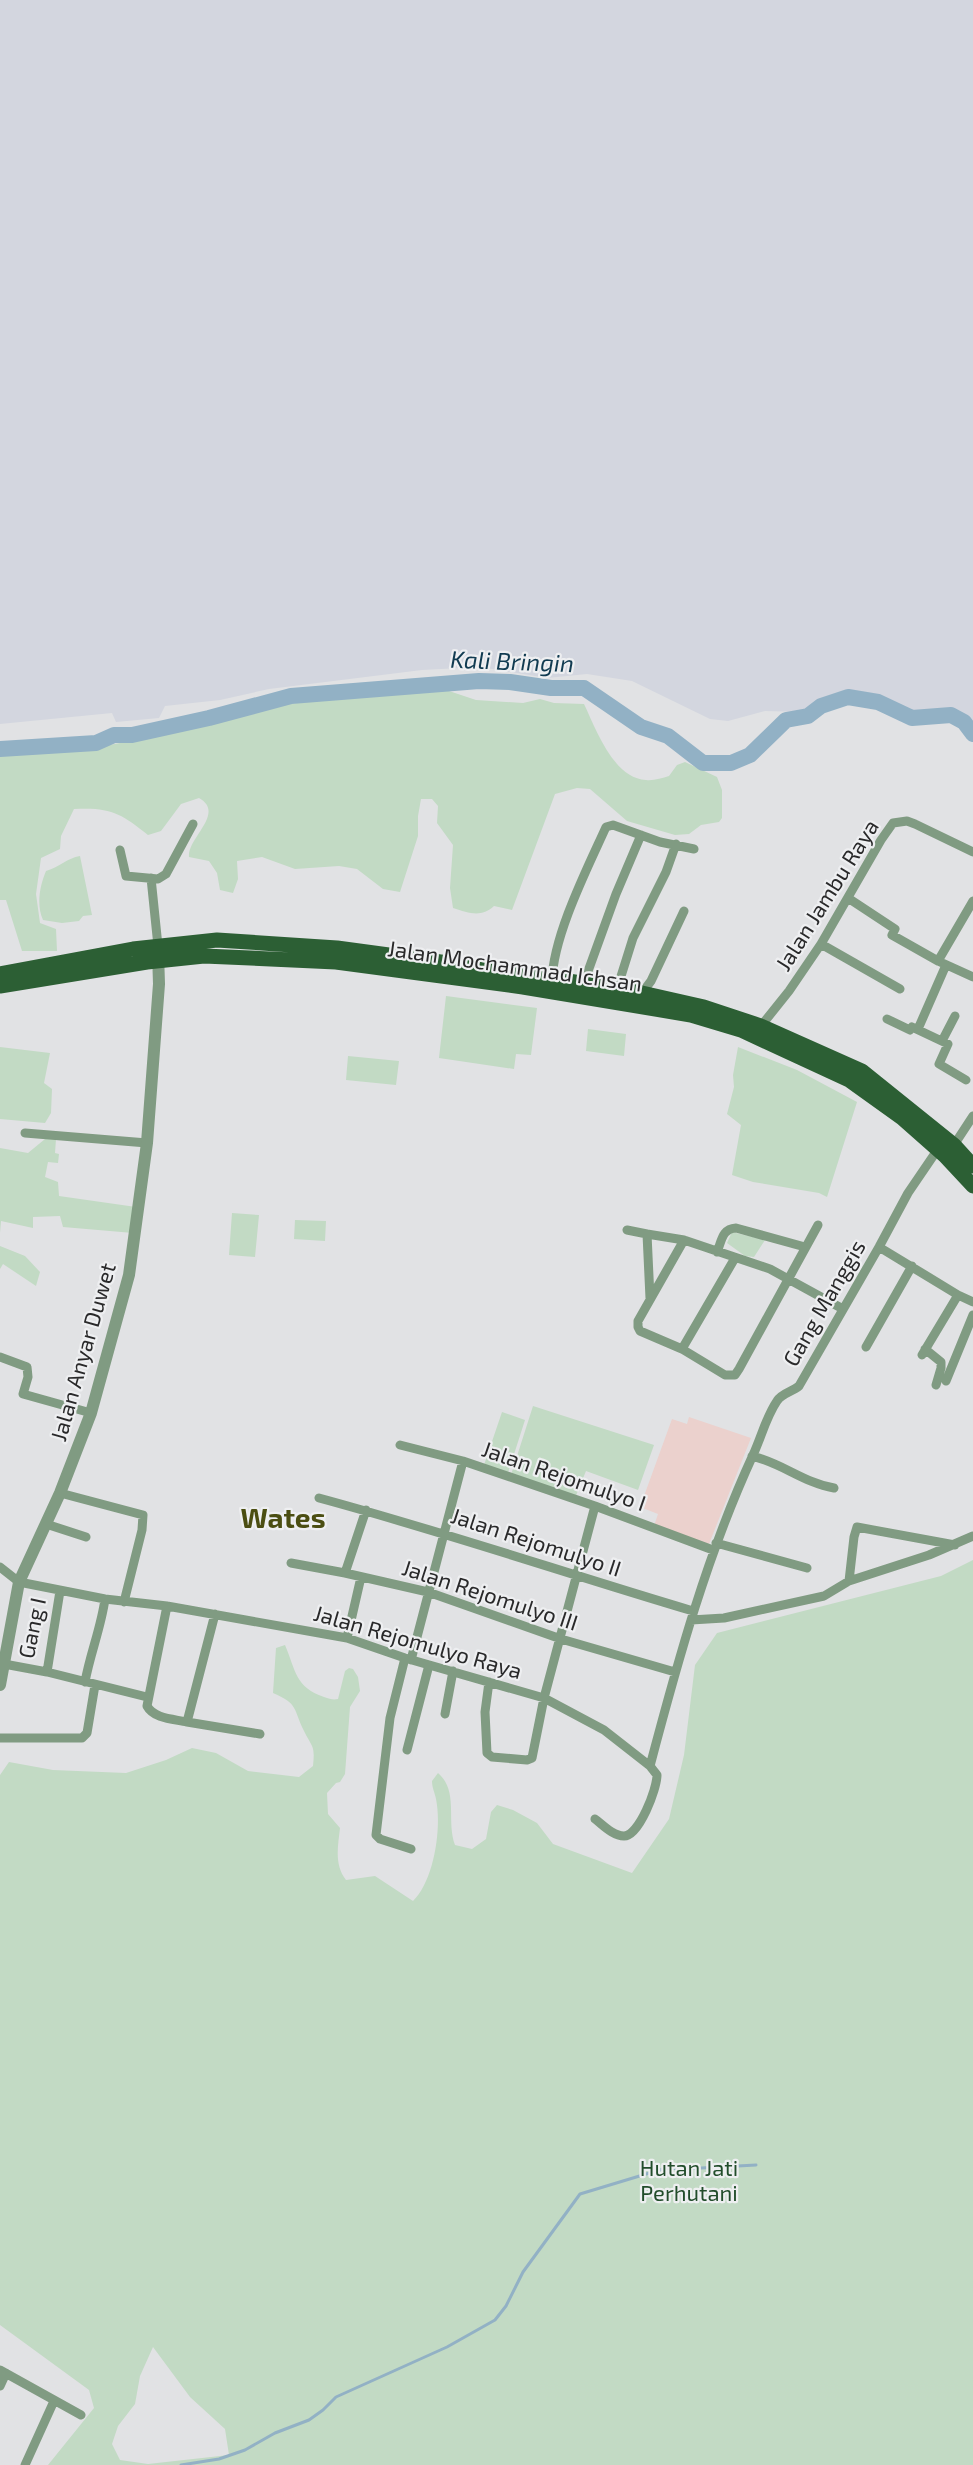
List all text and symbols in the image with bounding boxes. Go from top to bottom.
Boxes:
water label: Kali Bringin [450,644,574,677]
street label: Jalan Jambu Raya [769,814,883,975]
street label: Jalan Mochammad Ichsan [386,934,644,996]
street label: Gang Manggis [777,1235,870,1370]
street label: Jalan Anyar Duwet [44,1260,120,1444]
street label: Jalan Rejomulyo I [479,1435,650,1516]
district label: Wates [240,1500,326,1534]
street label: Jalan Rejomulyo II [448,1501,625,1582]
street label: Jalan Rejomulyo III [399,1553,581,1636]
street label: Gang I [12,1595,50,1661]
street label: Jalan Rejomulyo Raya [311,1599,525,1684]
park label: Hutan Jati Perhutani [640,2154,738,2205]

